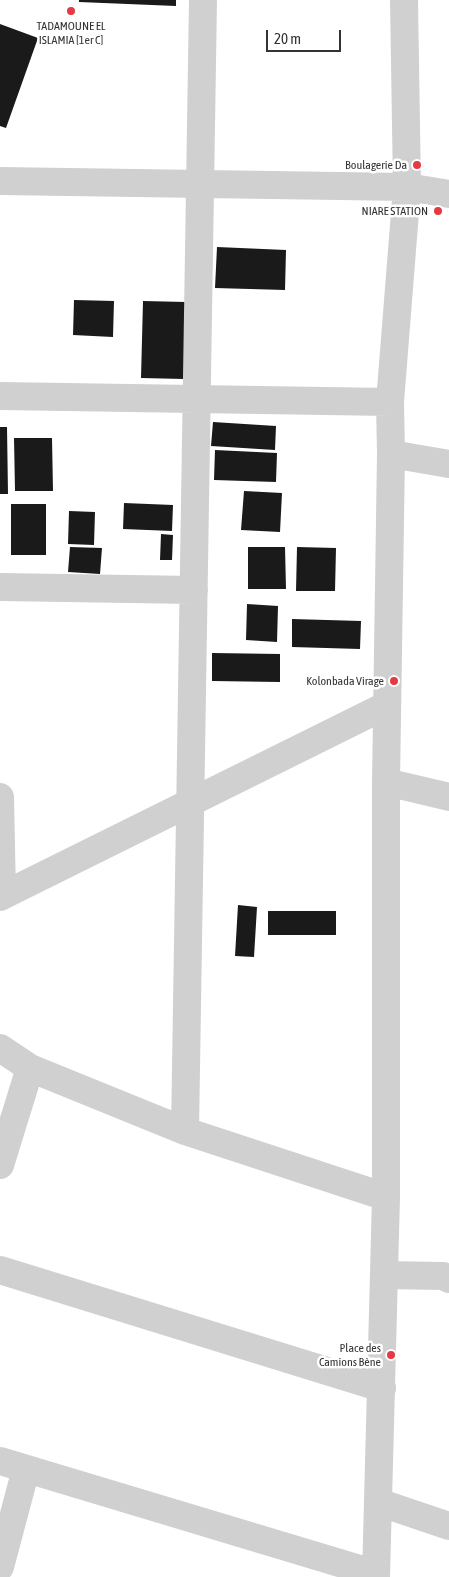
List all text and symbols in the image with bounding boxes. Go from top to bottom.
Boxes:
marker: TADAMOUNE EL ISLAMIA [1er C] [65,5,77,17]
place label: TADAMOUNE EL ISLAMIA [1er C] [37,19,105,47]
scale bar [269,20,344,52]
text: 20 m [274,30,301,47]
place label: Boulagerie Da [345,158,407,172]
marker: Boulagerie Da [411,159,423,171]
place label: NIARE STATION [362,204,428,218]
marker: NIARE STATION [432,205,444,217]
place label: Kolonbada Virage [306,674,384,688]
marker: Kolonbada Virage [388,675,400,687]
place label: Place des Camions Bène [319,1341,381,1369]
marker: Place des Camions Bène [385,1349,397,1361]

